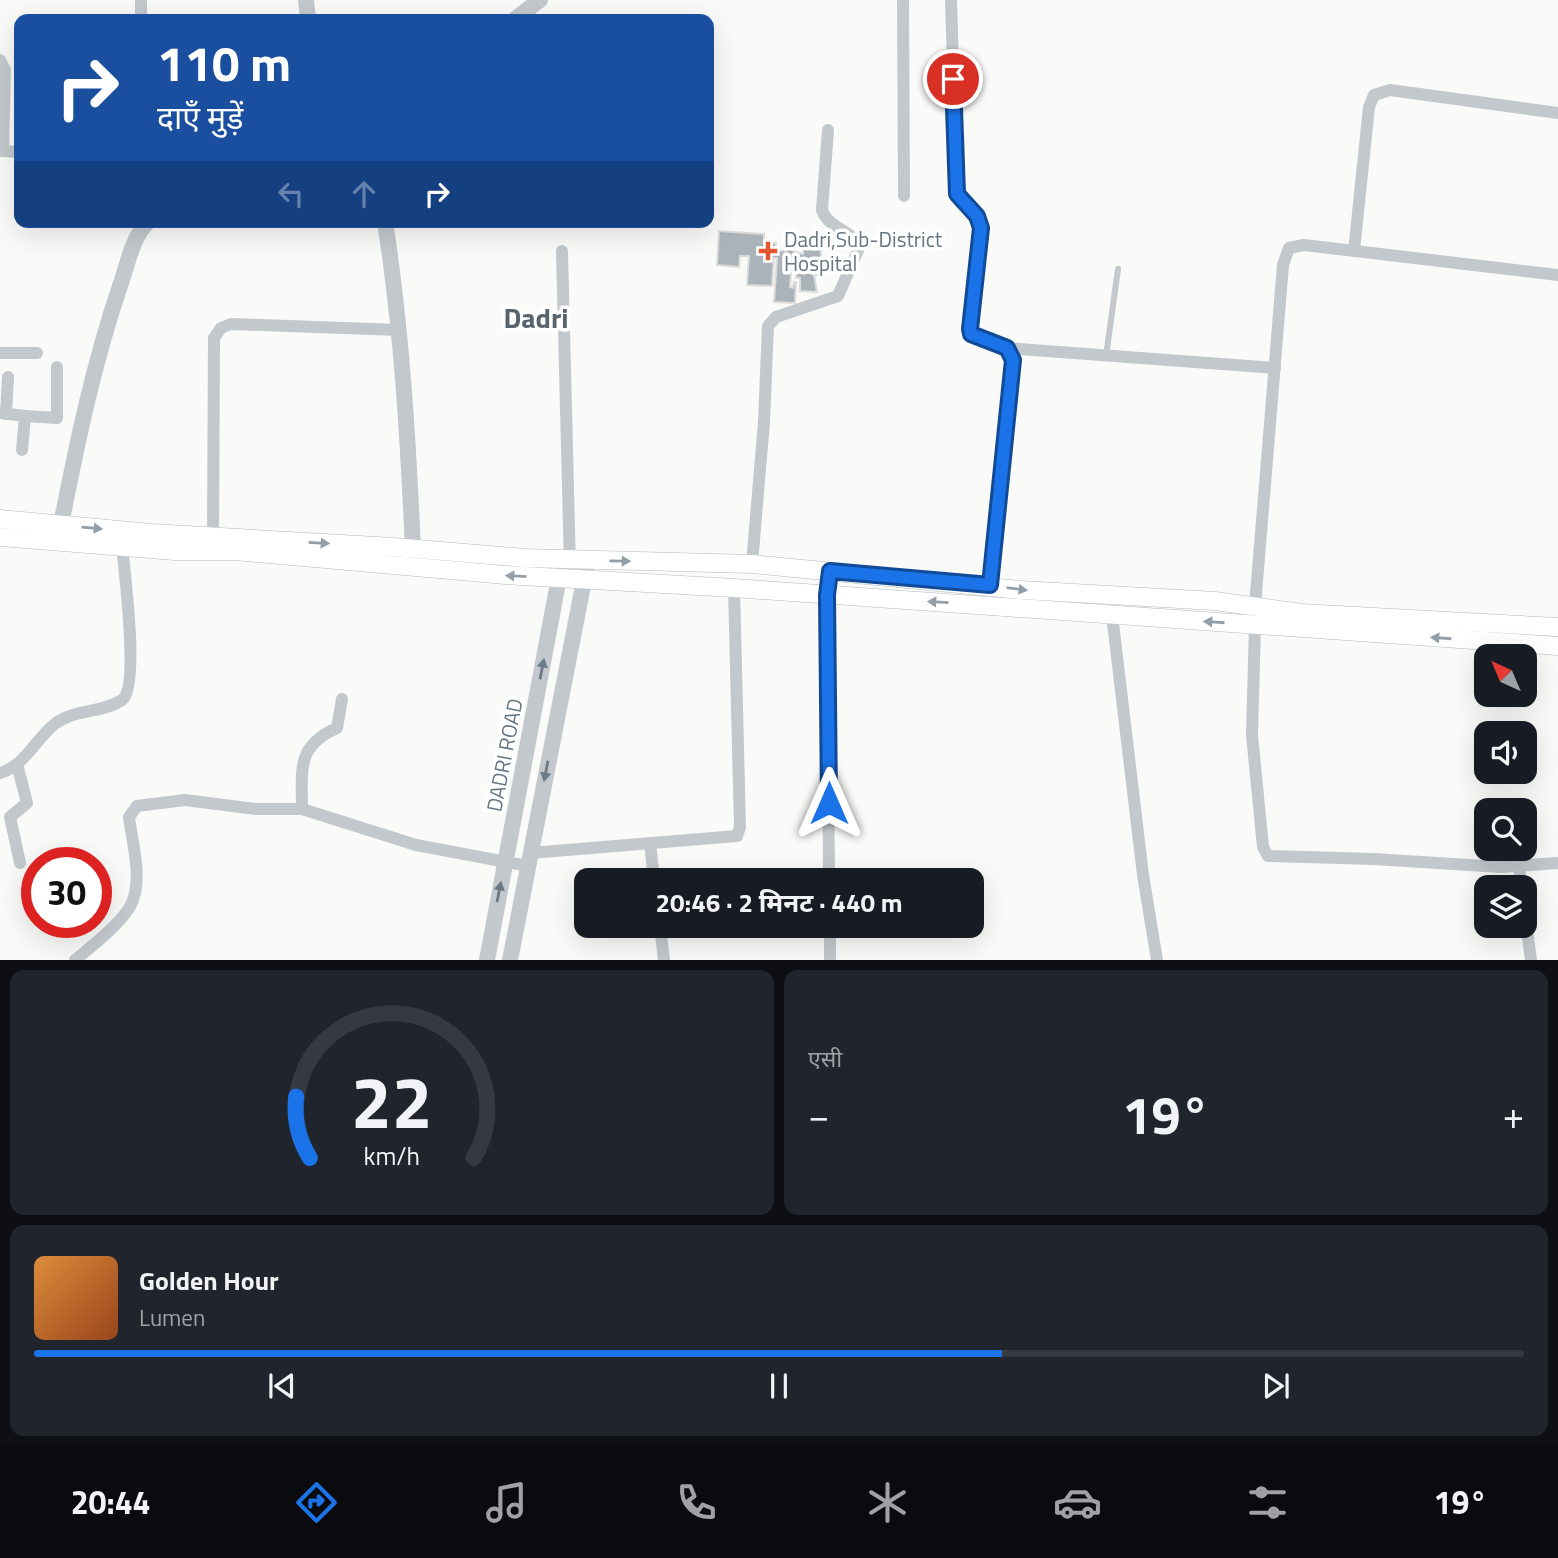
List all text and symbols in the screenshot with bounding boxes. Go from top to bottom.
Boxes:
text: 110 m [157,25,291,100]
icon: right [42,42,133,133]
pin [923,49,983,109]
icon: arrive [934,60,972,98]
text: दाएँ मुड़ें [157,93,243,141]
icon: left [272,175,310,213]
icon: ahead [345,175,383,213]
icon: right [418,175,456,213]
place label: Dadri,Sub-District Hospital [784,223,943,279]
marker: Dadri,Sub-District Hospital [758,241,778,261]
district label: Dadri [503,296,569,339]
one-way arrow [82,523,104,534]
one-way arrow [309,537,331,548]
one-way arrow [609,555,631,566]
one-way arrow [505,570,527,581]
one-way arrow [1007,583,1029,594]
one-way arrow [927,597,949,608]
one-way arrow [1203,616,1225,627]
one-way arrow [1430,632,1452,643]
north arrow [1474,644,1536,707]
map controls [1474,644,1537,938]
one-way arrow [537,658,548,680]
street label: DADRI ROAD [477,696,531,814]
button: sound [1474,721,1537,784]
one-way arrow [540,760,551,782]
position arrow [792,766,866,840]
button: search [1474,798,1537,861]
speed limit sign: 30 [21,847,112,938]
button: layers [1474,875,1537,938]
one-way arrow [494,881,505,903]
text: 20:46 · 2 मिनट · 440 m [655,883,903,922]
text: एसी [808,1041,842,1076]
text: 22 [351,1047,433,1157]
text: 19° [1122,1075,1210,1154]
text: − [808,1086,829,1144]
text: + [1503,1086,1524,1144]
text: km/h [364,1137,420,1175]
text: Golden Hour [139,1261,279,1300]
text: Lumen [139,1300,205,1335]
icon: previous [263,1367,301,1405]
icon: pause [760,1367,798,1405]
icon: next [1257,1367,1295,1405]
text: 20:44 [71,1478,151,1526]
icon: directions [292,1478,341,1527]
icon: music [482,1478,531,1527]
icon: phone [672,1478,721,1527]
icon: climate [863,1478,912,1527]
icon: car [1053,1478,1102,1527]
icon: filters [1243,1478,1292,1527]
text: 19° [1433,1478,1487,1526]

